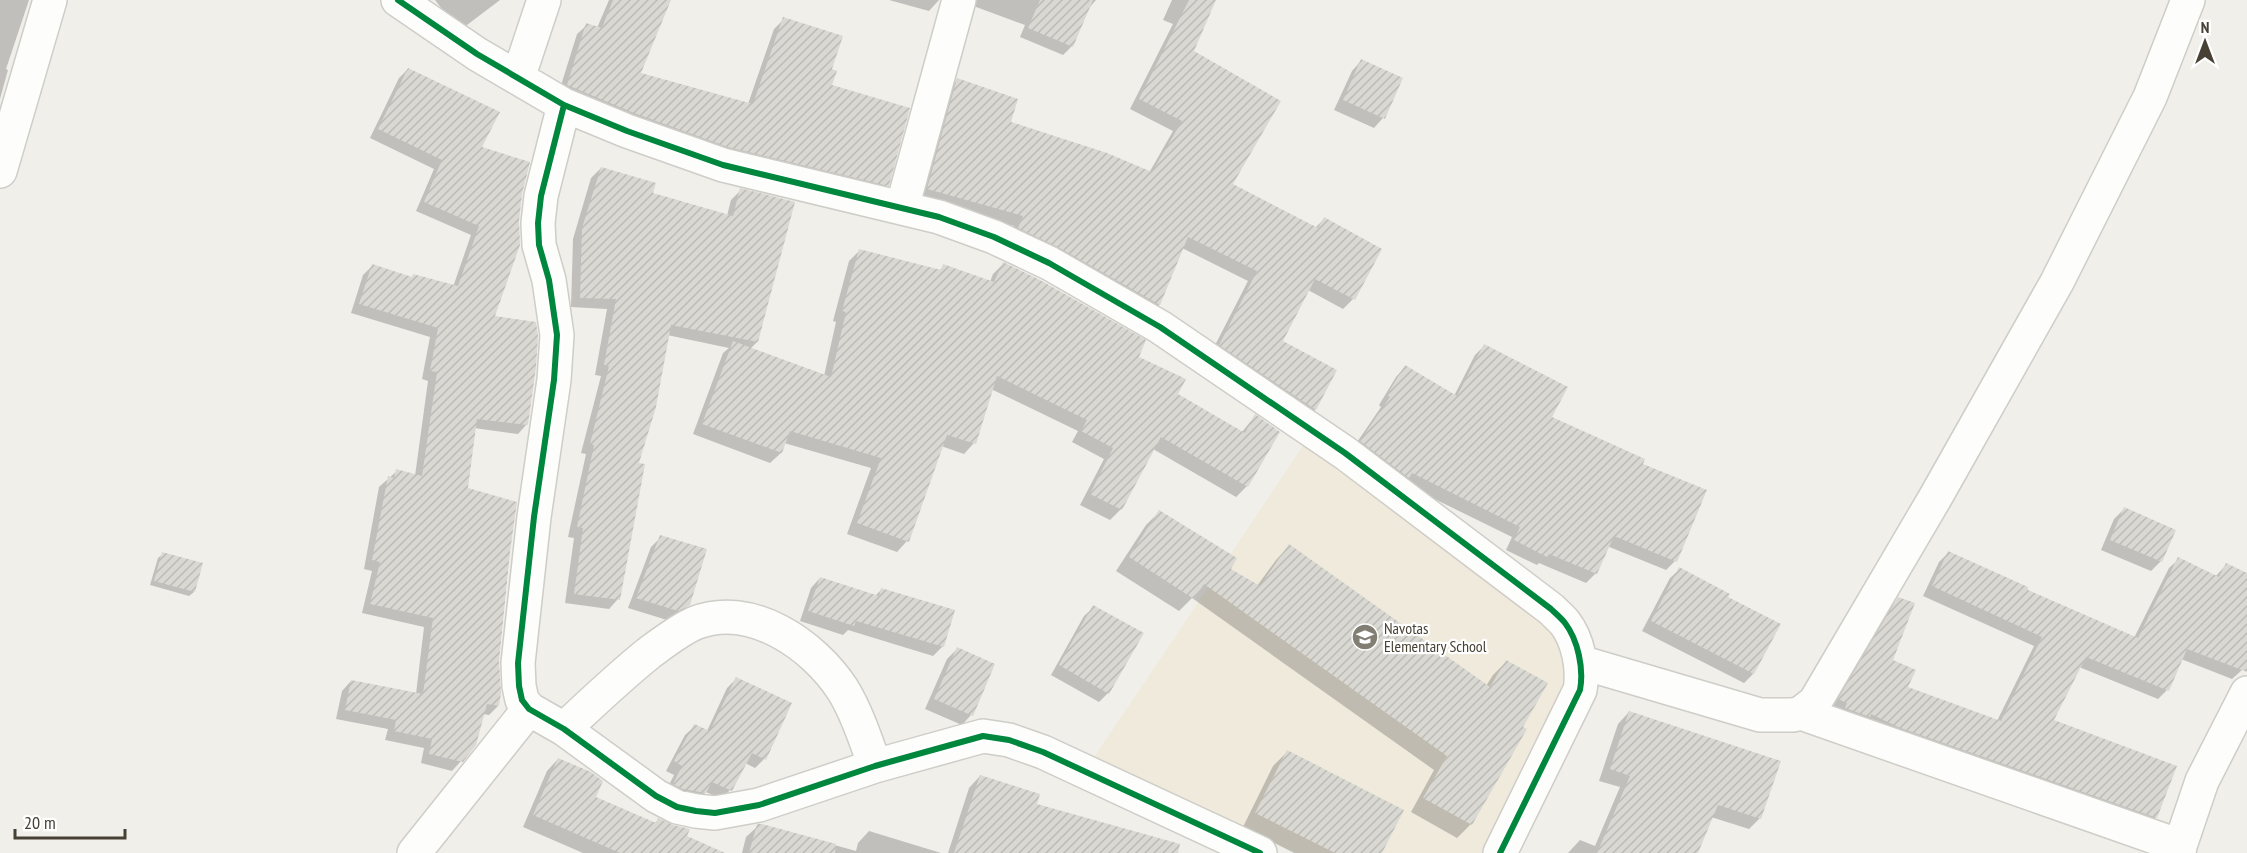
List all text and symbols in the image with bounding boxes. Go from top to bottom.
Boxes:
north arrow [2175,12,2235,72]
text: N [2201,17,2209,37]
place label: Navotas Elementary School [1384,618,1487,656]
school or university icon: Navotas Elementary School [1350,622,1380,652]
scale bar [15,802,124,840]
text: 20 m [24,811,56,834]

